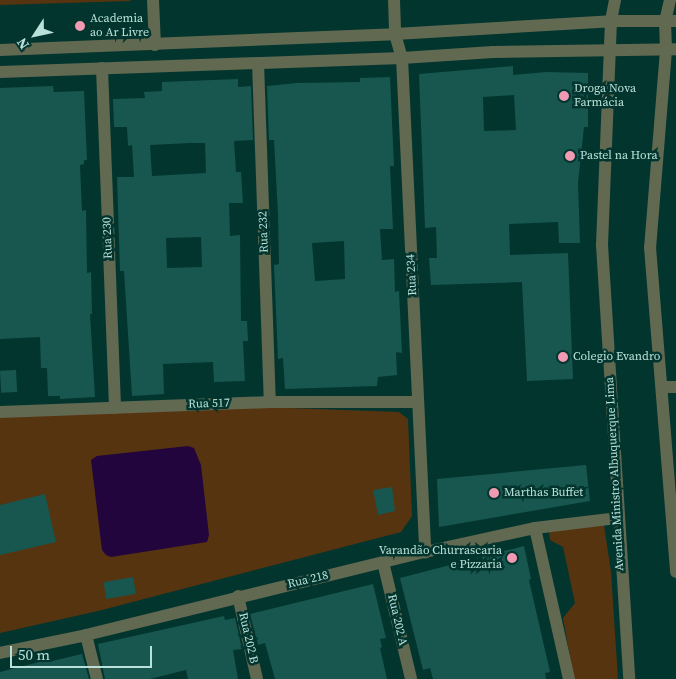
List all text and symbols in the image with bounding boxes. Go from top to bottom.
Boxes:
north arrow [10,10,60,60]
place label: Academia ao Ar Livre [90,12,149,40]
marker: Academia ao Ar Livre [74,20,86,32]
text: N [12,34,34,54]
place label: Droga Nova Farmácia [574,82,636,110]
marker: Droga Nova Farmácia [558,90,570,102]
place label: Pastel na Hora [580,149,658,163]
marker: Pastel na Hora [564,150,576,162]
street label: Rua 232 [256,211,272,253]
street label: Rua 230 [100,217,116,259]
street label: Rua 234 [404,254,420,296]
place label: Colegio Evandro [573,350,660,364]
marker: Colegio Evandro [557,351,569,363]
street label: Avenida Ministro Albuquerque Lima [603,377,627,571]
street label: Rua 517 [188,396,230,412]
place label: Marthas Buffet [504,486,583,500]
marker: Marthas Buffet [488,487,500,499]
place label: Varandão Churrascaria e Pizzaria [379,544,502,572]
marker: Varandão Churrascaria e Pizzaria [506,552,518,564]
street label: Rua 218 [286,568,330,592]
street label: Rua 202 A [384,593,410,647]
street label: Rua 202 B [235,611,261,665]
scale bar [12,636,155,668]
text: 50 m [18,644,50,665]

